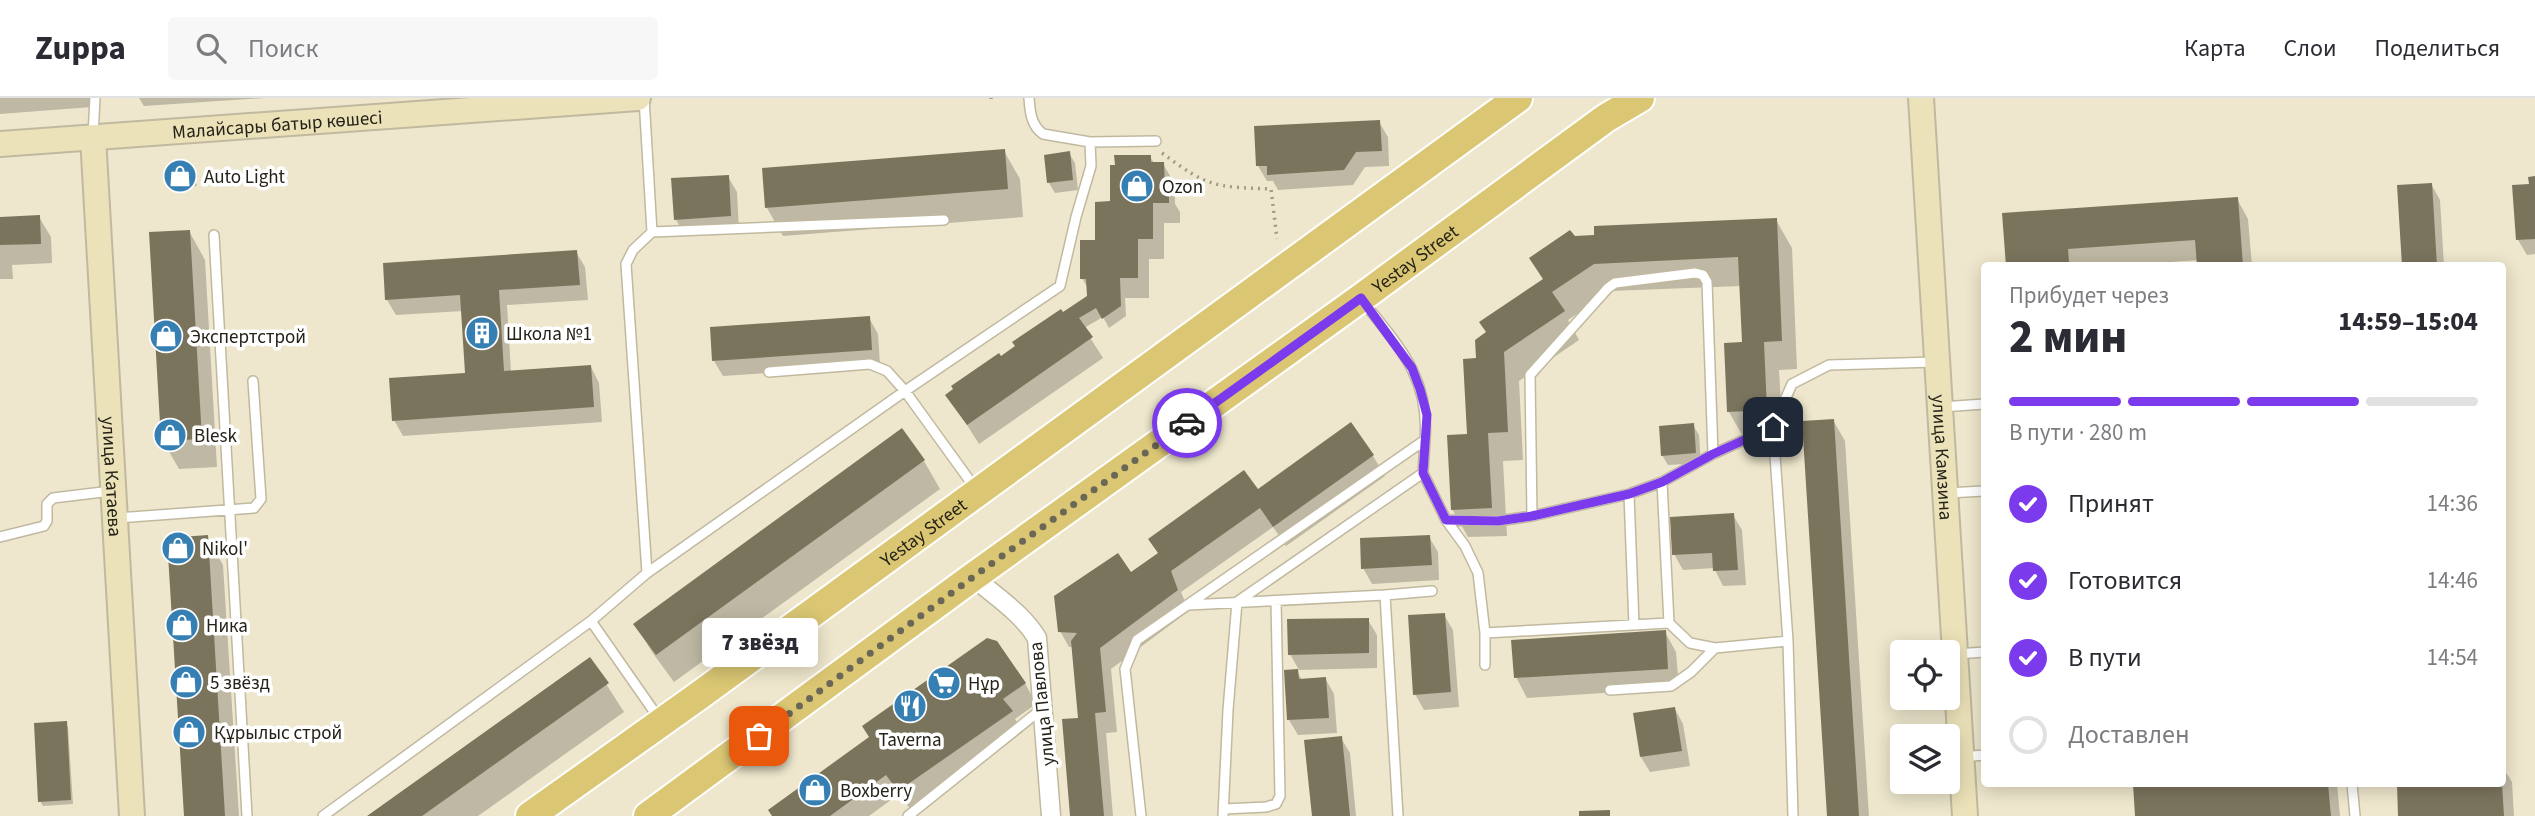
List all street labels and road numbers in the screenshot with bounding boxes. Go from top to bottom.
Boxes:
street label: Малайсары батыр көшесі [171,104,384,147]
street label: Yestay Street [1366,219,1465,301]
street label: улица Камзина [1924,394,1959,521]
street label: улица Катаева [94,416,128,537]
street label: Yestay Street [874,492,973,575]
street label: улица Павлова [1023,640,1062,767]

